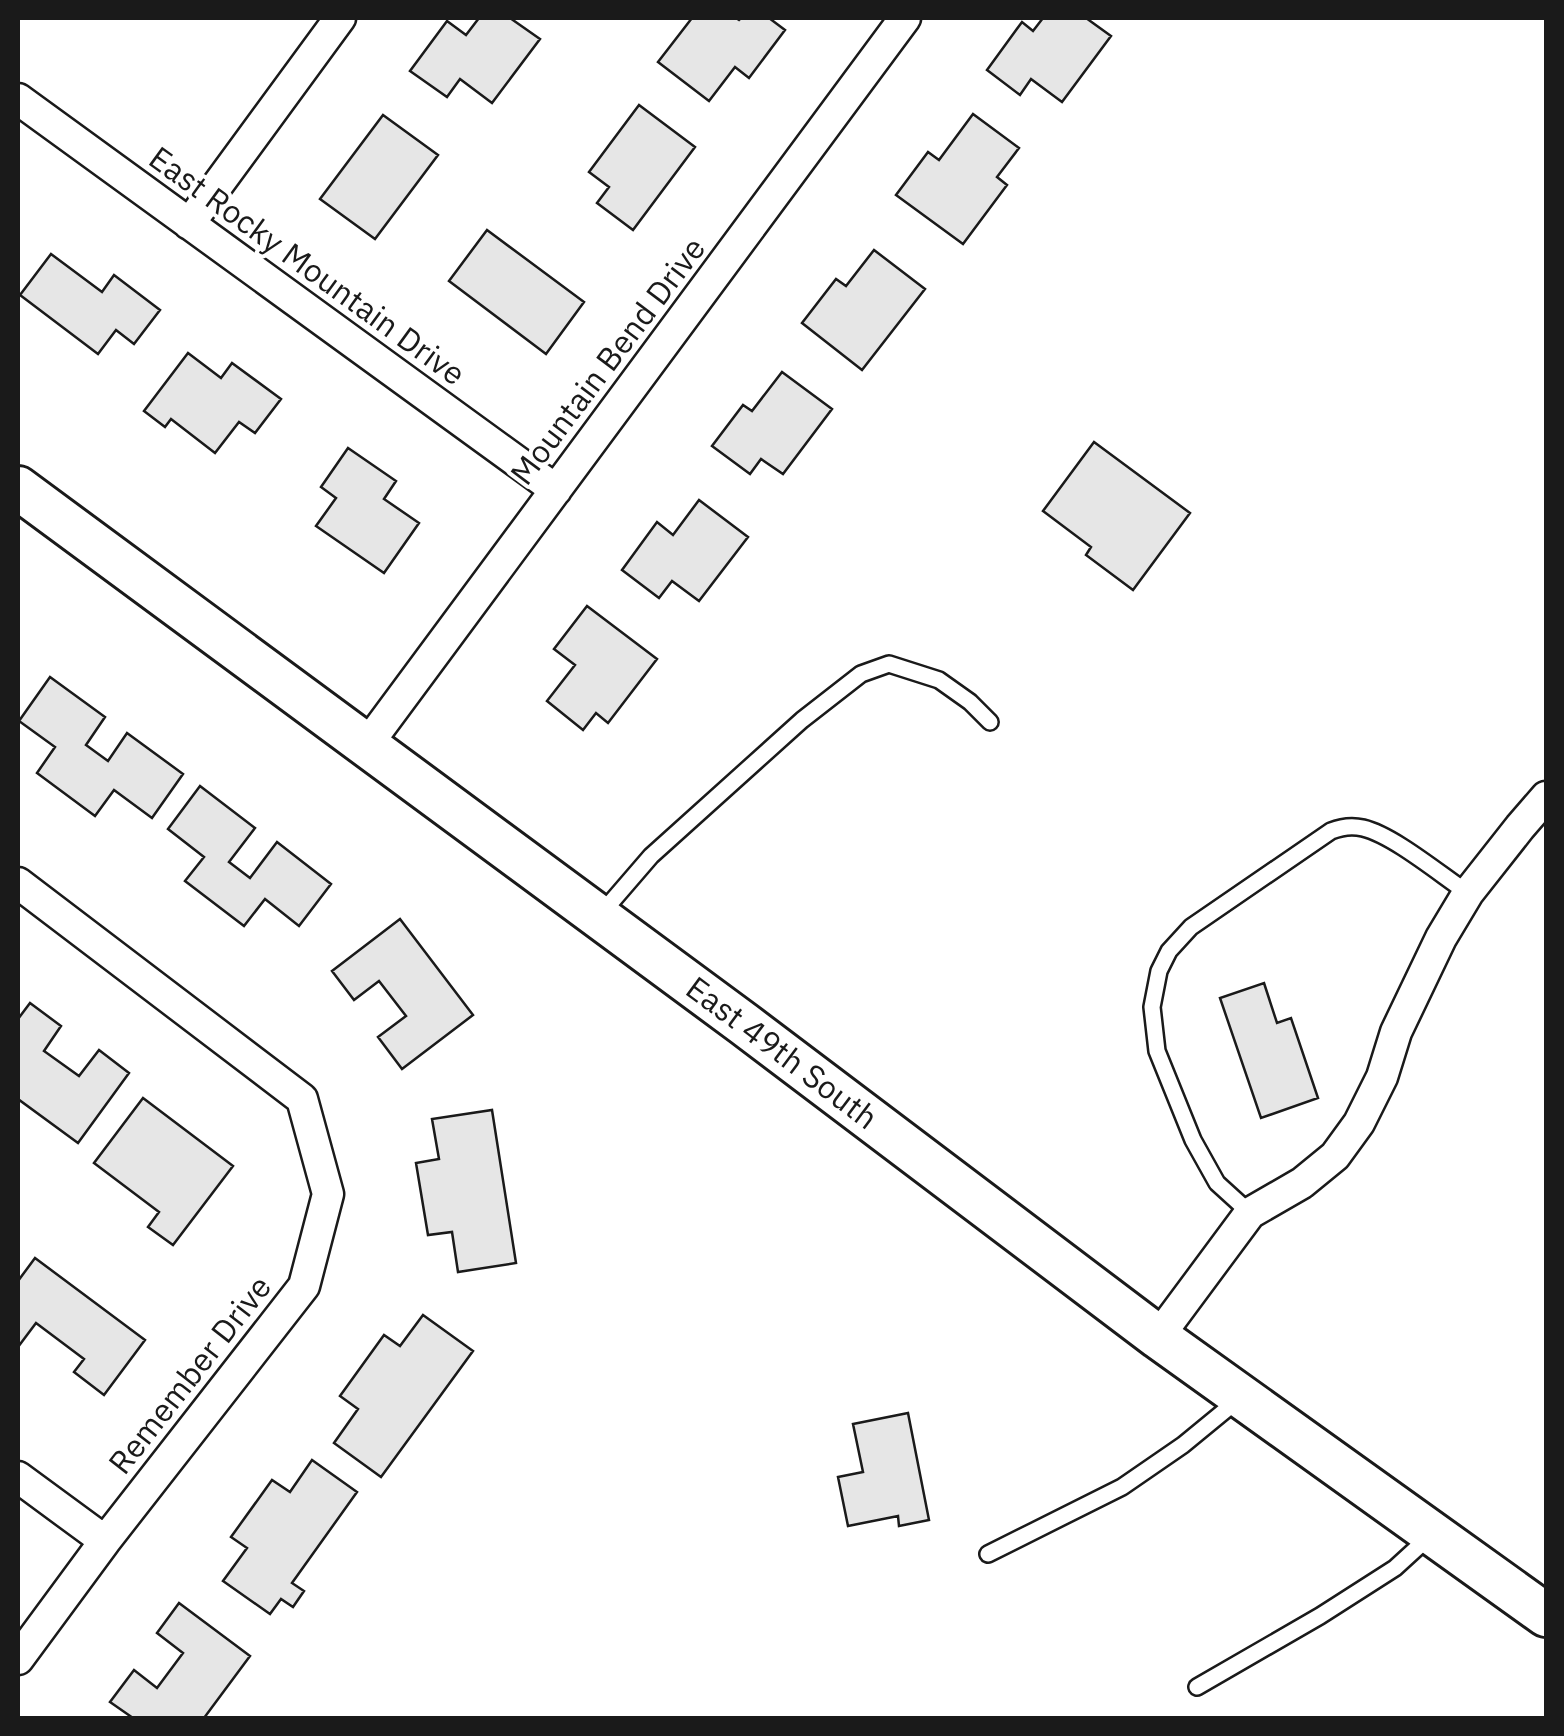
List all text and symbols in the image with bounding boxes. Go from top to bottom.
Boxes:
street label: East Rocky Mountain Drive [141,136,474,394]
street label: Mountain Bend Drive [500,228,714,493]
street label: East 49th South [678,966,887,1138]
street label: Remember Drive [99,1267,280,1482]

